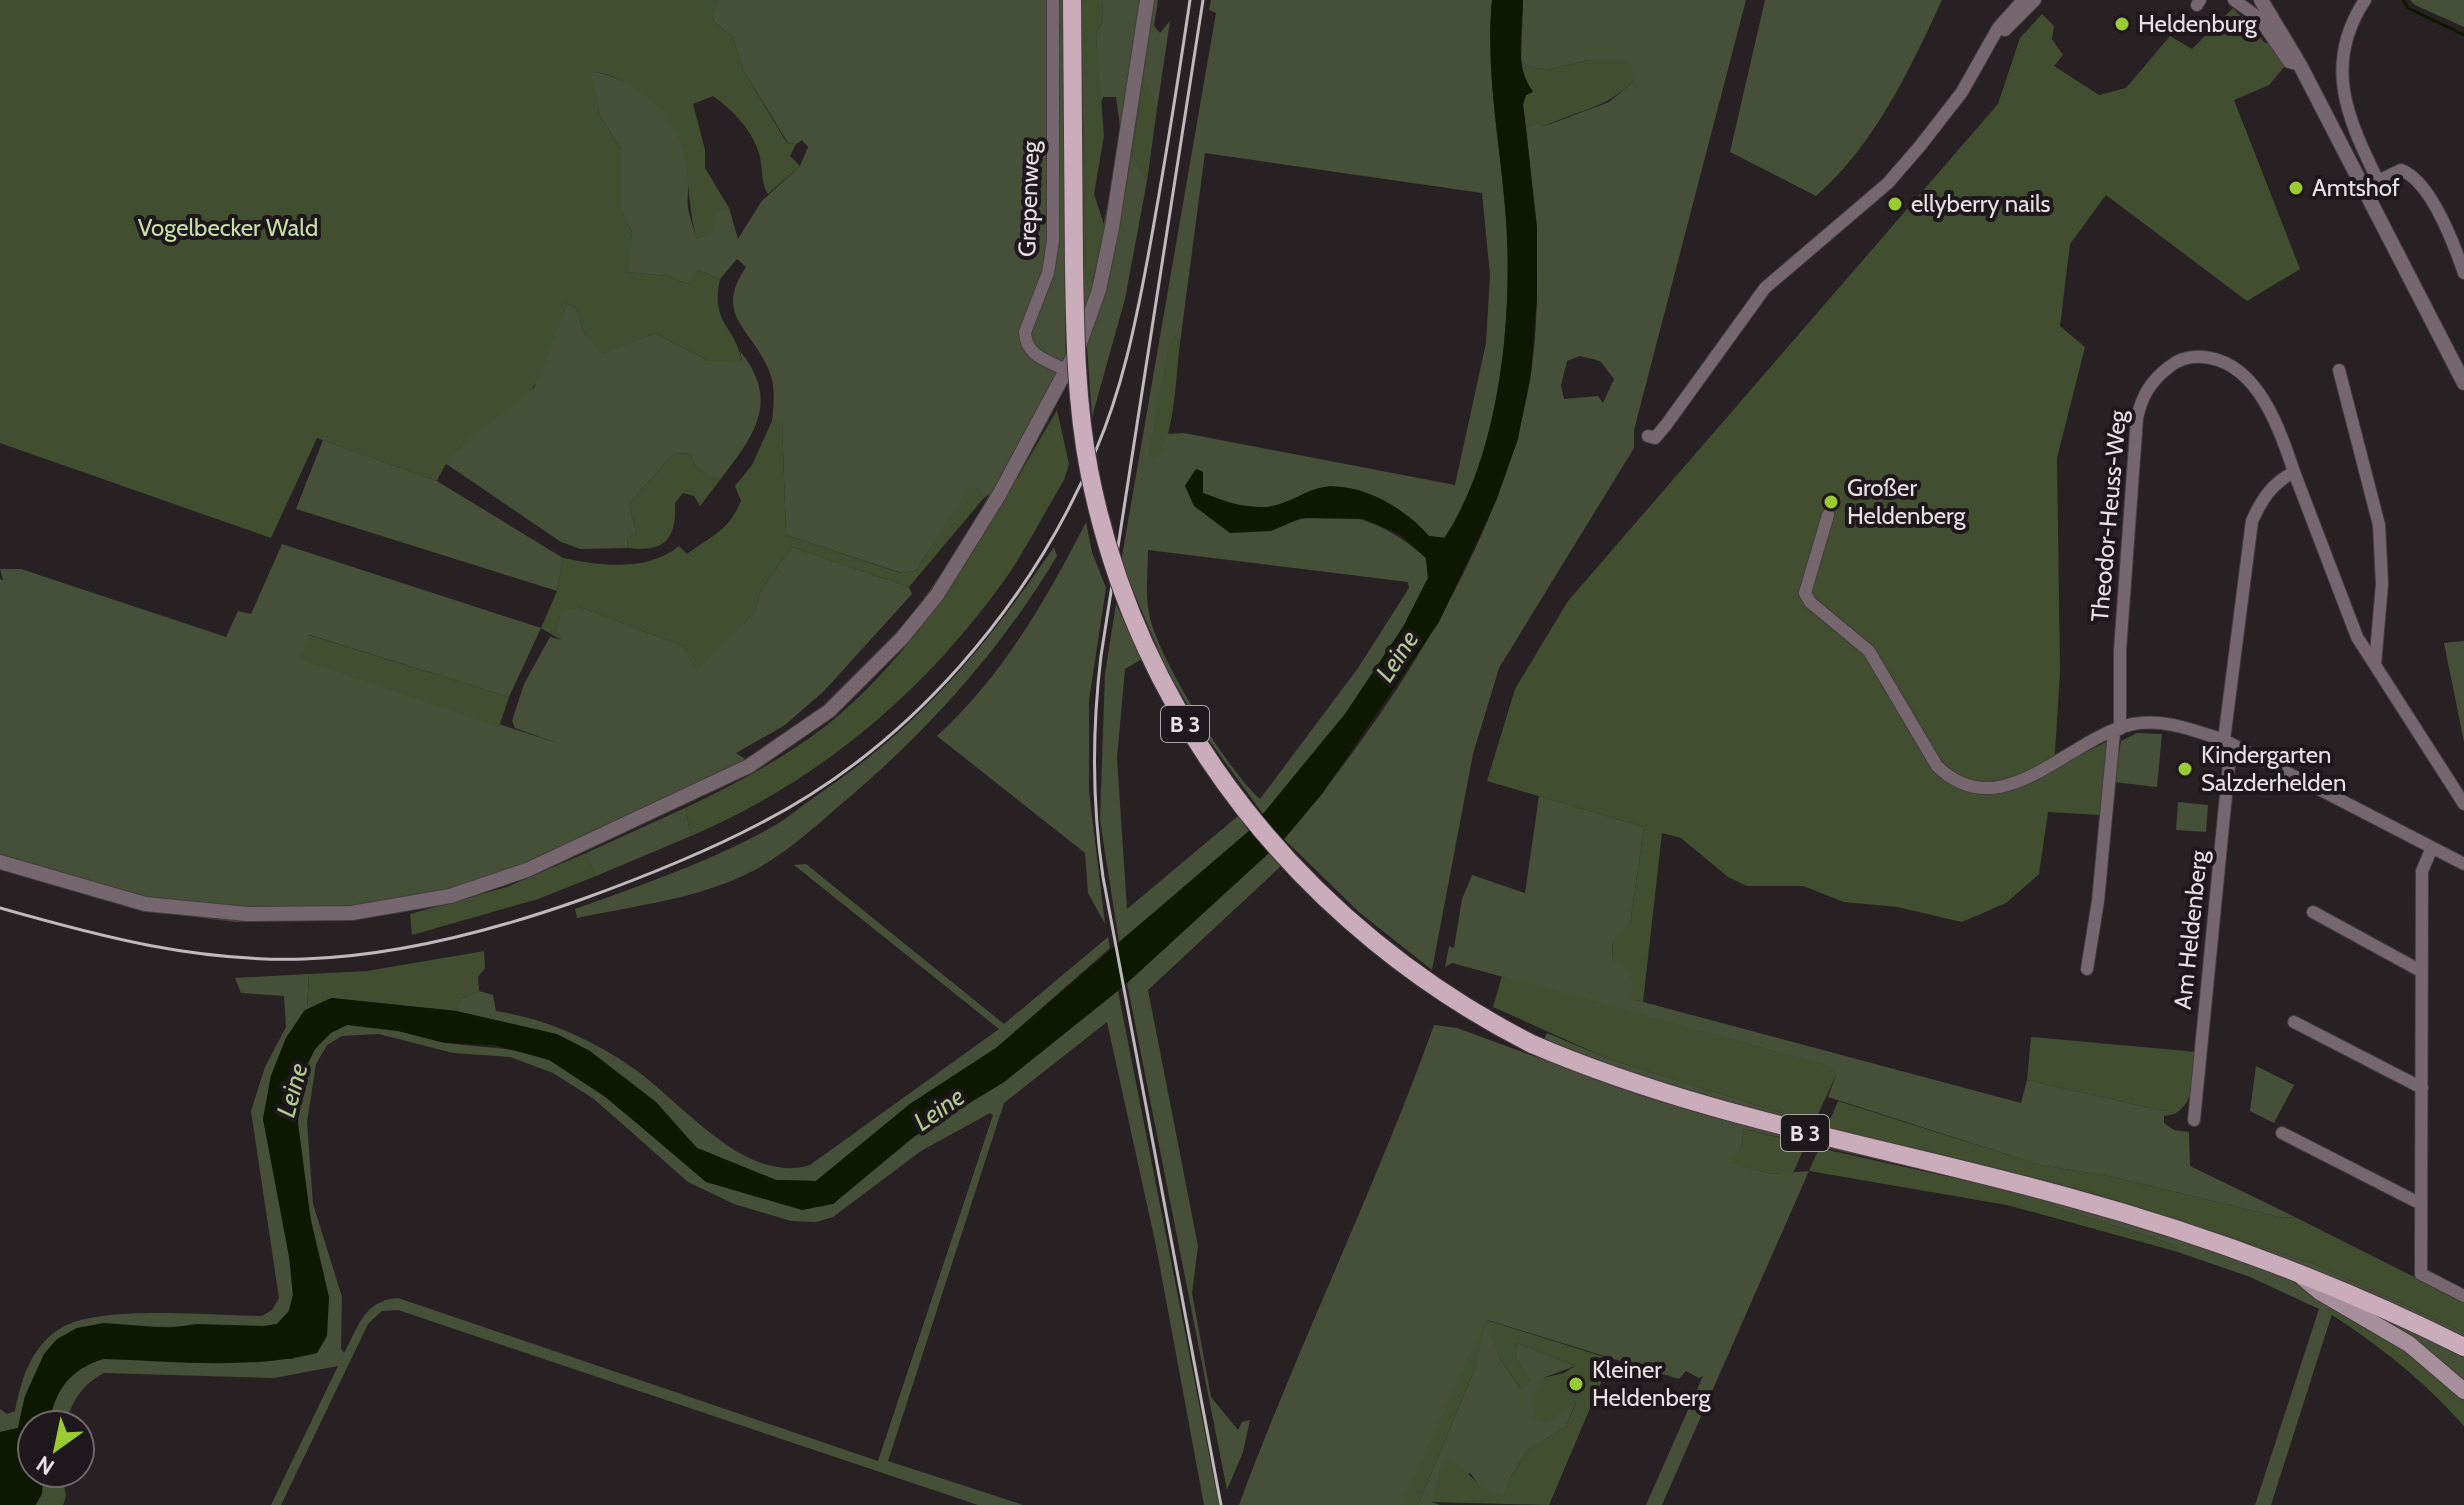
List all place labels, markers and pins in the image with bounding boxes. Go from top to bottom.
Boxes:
place label: Heldenburg [2138,9,2258,38]
marker: Heldenburg [2113,15,2131,33]
place label: Amtshof [2312,173,2400,202]
marker: Amtshof [2287,179,2305,197]
place label: ellyberry nails [1911,189,2051,218]
marker: ellyberry nails [1886,195,1904,213]
place label: Großer Heldenberg [1847,473,1967,530]
marker: Großer Heldenberg [1822,493,1840,511]
place label: Kindergarten Salzderhelden [2201,740,2346,797]
marker: Kindergarten Salzderhelden [2176,760,2194,778]
place label: Kleiner Heldenberg [1592,1355,1712,1412]
marker: Kleiner Heldenberg [1567,1375,1585,1393]

